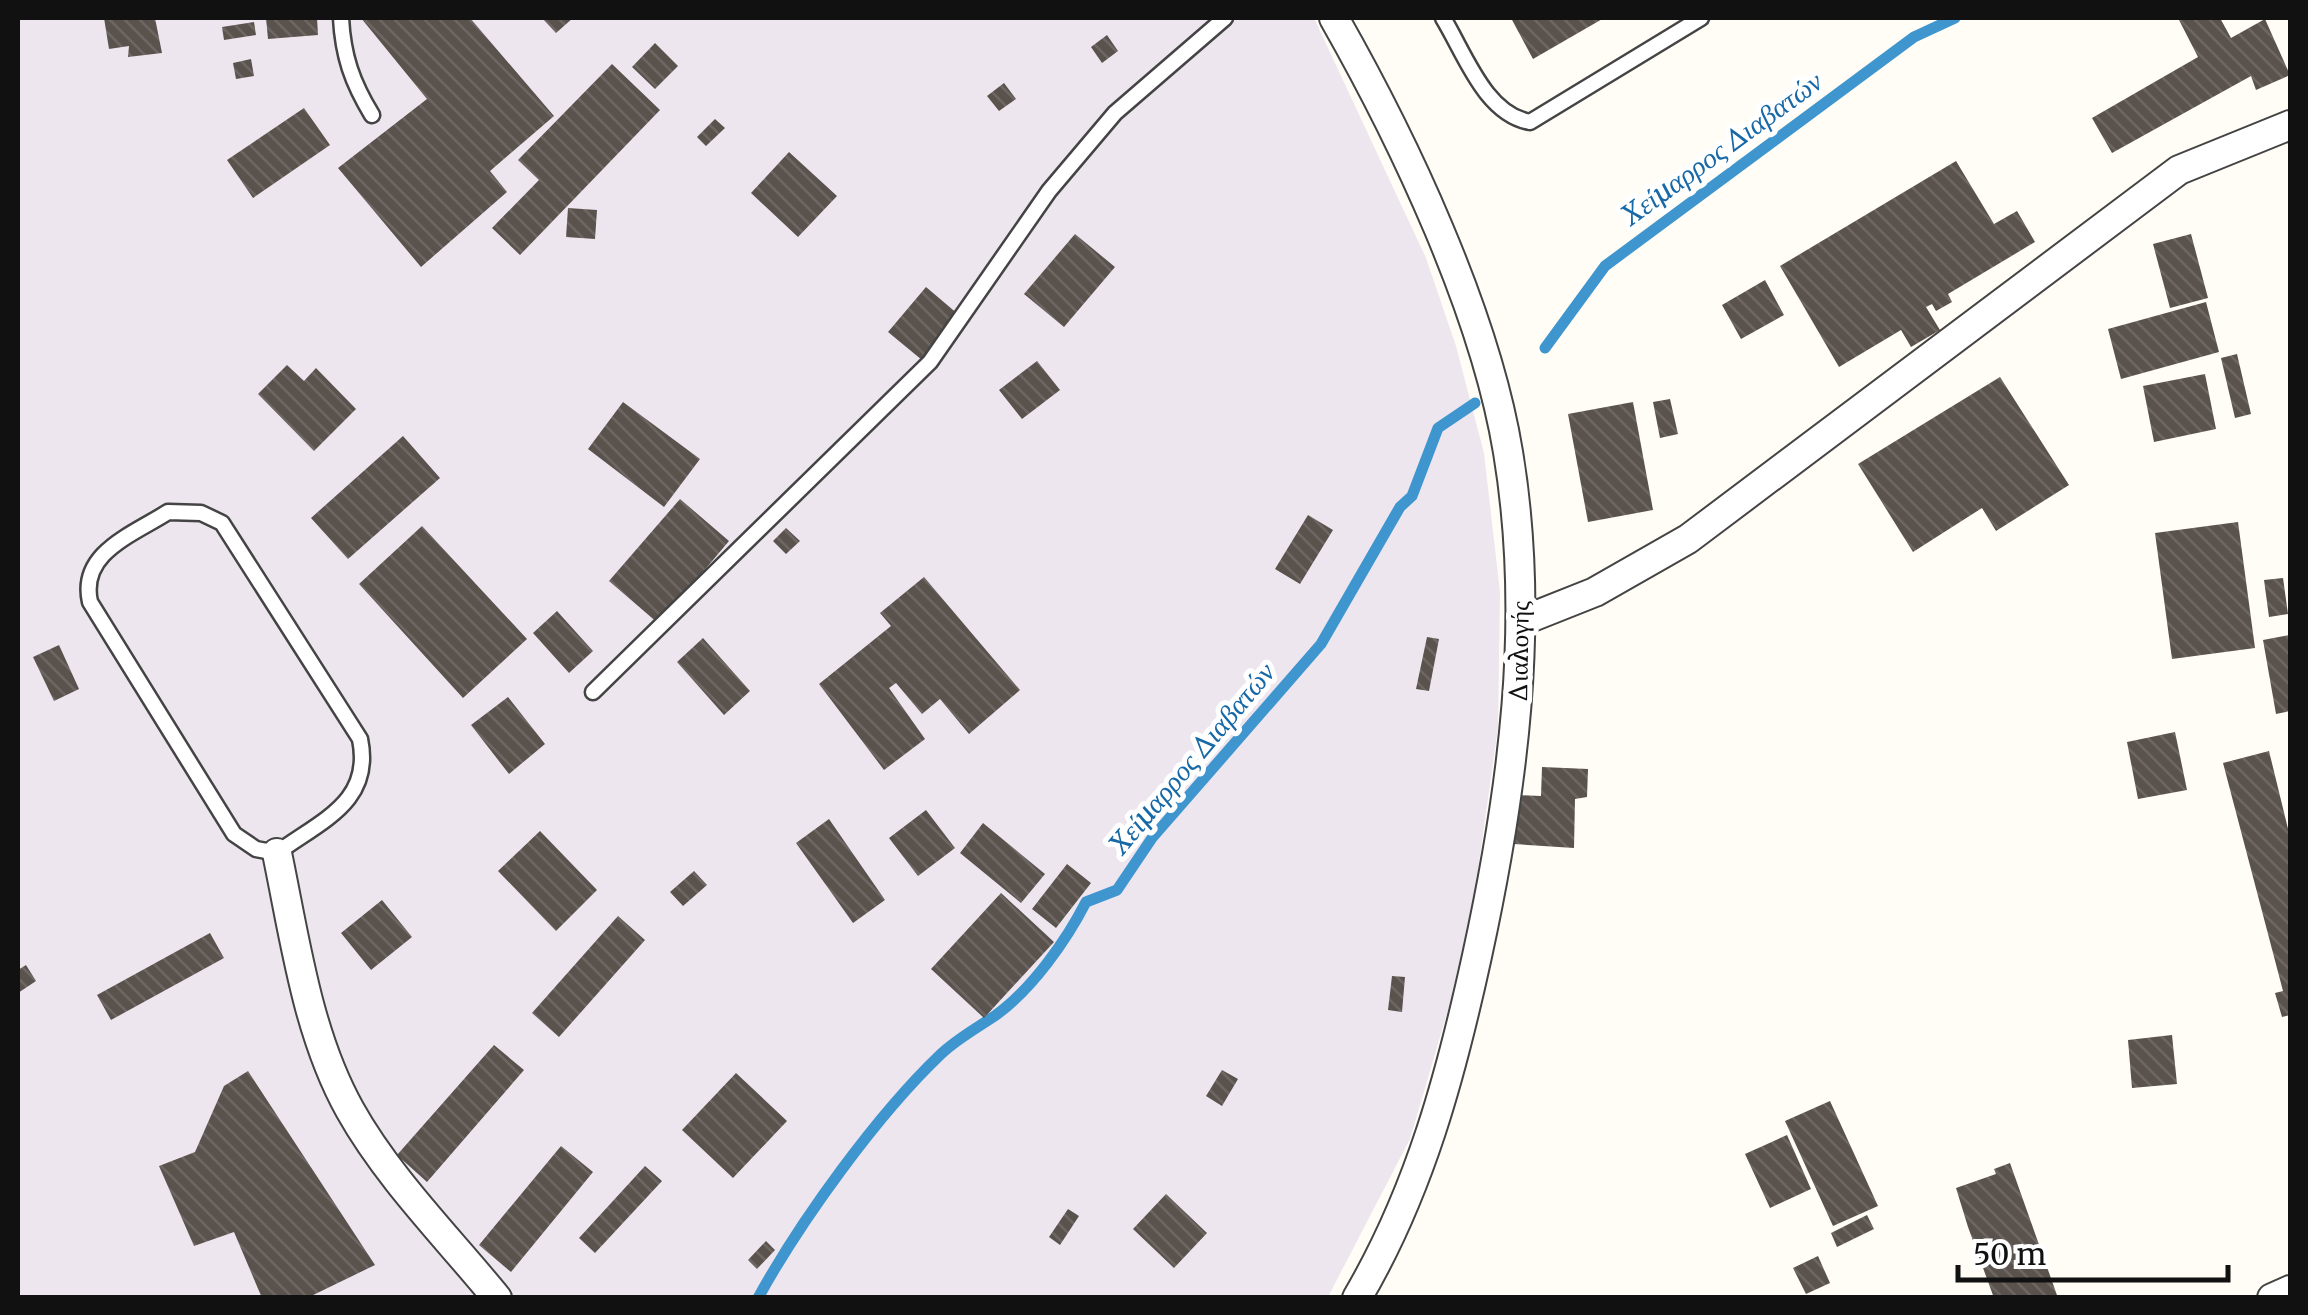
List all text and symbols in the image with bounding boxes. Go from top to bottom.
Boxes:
water label: Χείμαρρος Διαβατών [1614,63,1830,233]
street label: Διαλογής [1502,601,1536,703]
water label: Χείμαρρος Διαβατών [1101,654,1283,862]
scale bar [1958,1220,2228,1282]
text: 50 m [1973,1235,2046,1273]

